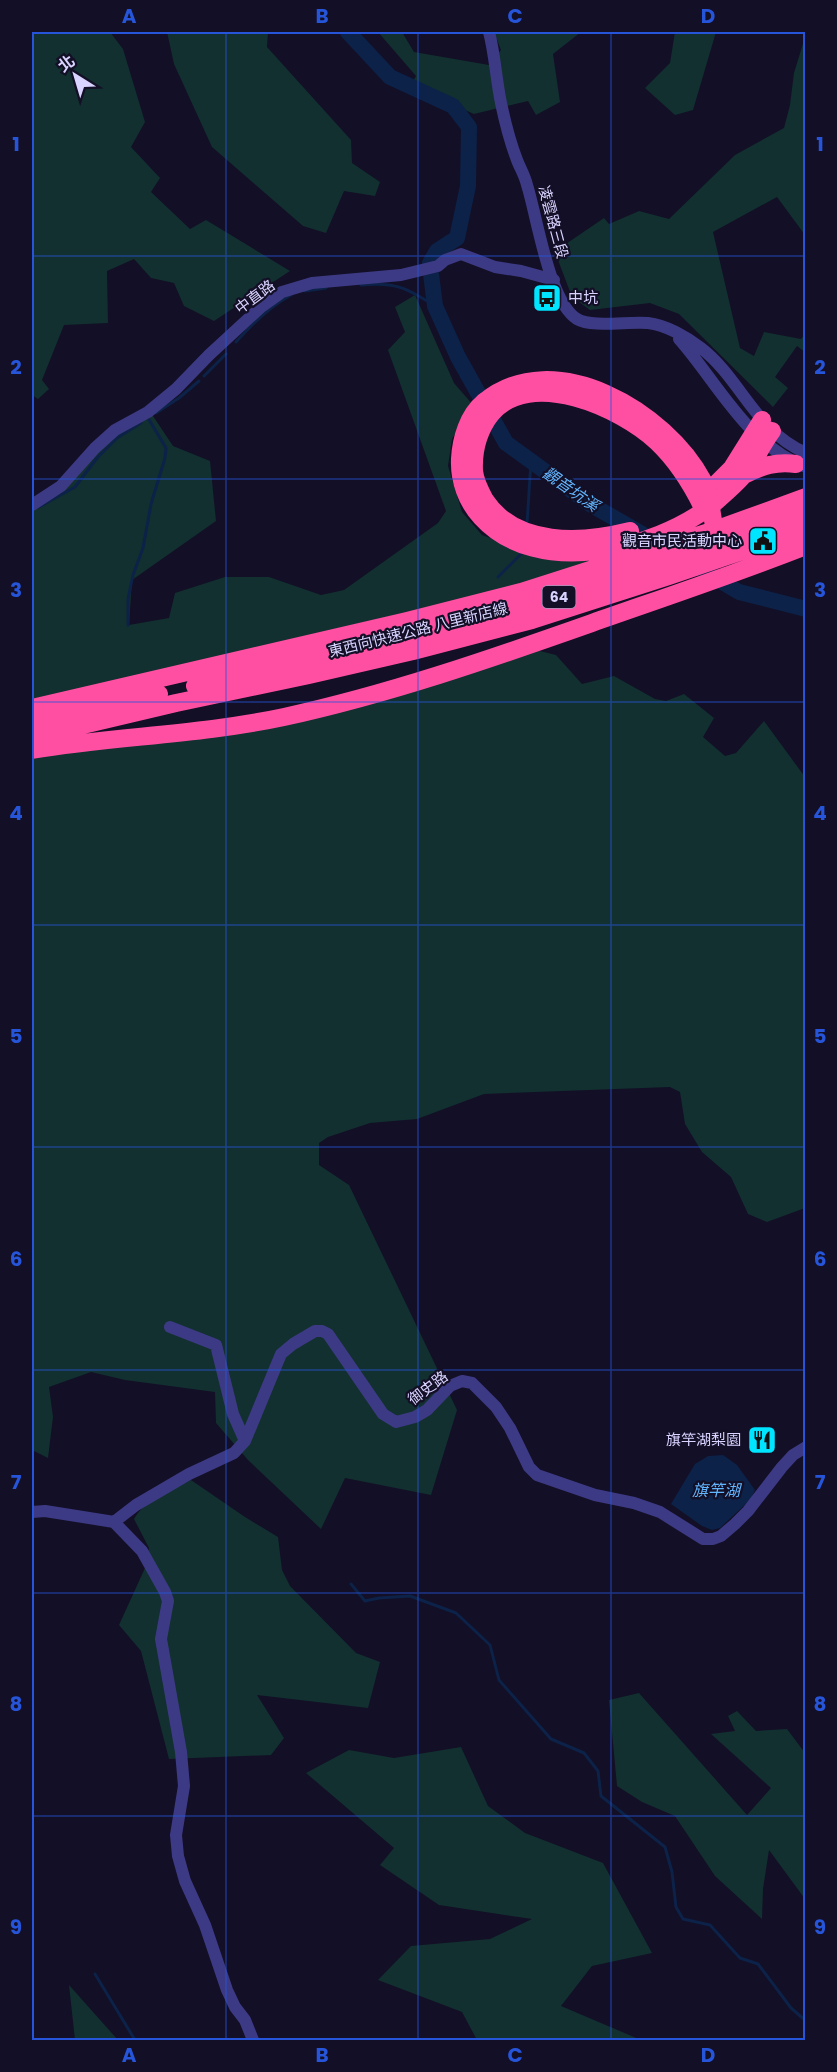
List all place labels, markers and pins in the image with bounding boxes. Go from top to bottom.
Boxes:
bus stop icon: 中坑 [531,282,563,314]
place label: 中坑 [568,287,598,308]
public building icon: 觀音市民活動中心 [747,525,779,557]
place label: 觀音市民活動中心 [622,530,742,551]
restaurant icon: 旗竿湖梨園 [746,1424,778,1456]
place label: 旗竿湖梨園 [666,1429,741,1450]

